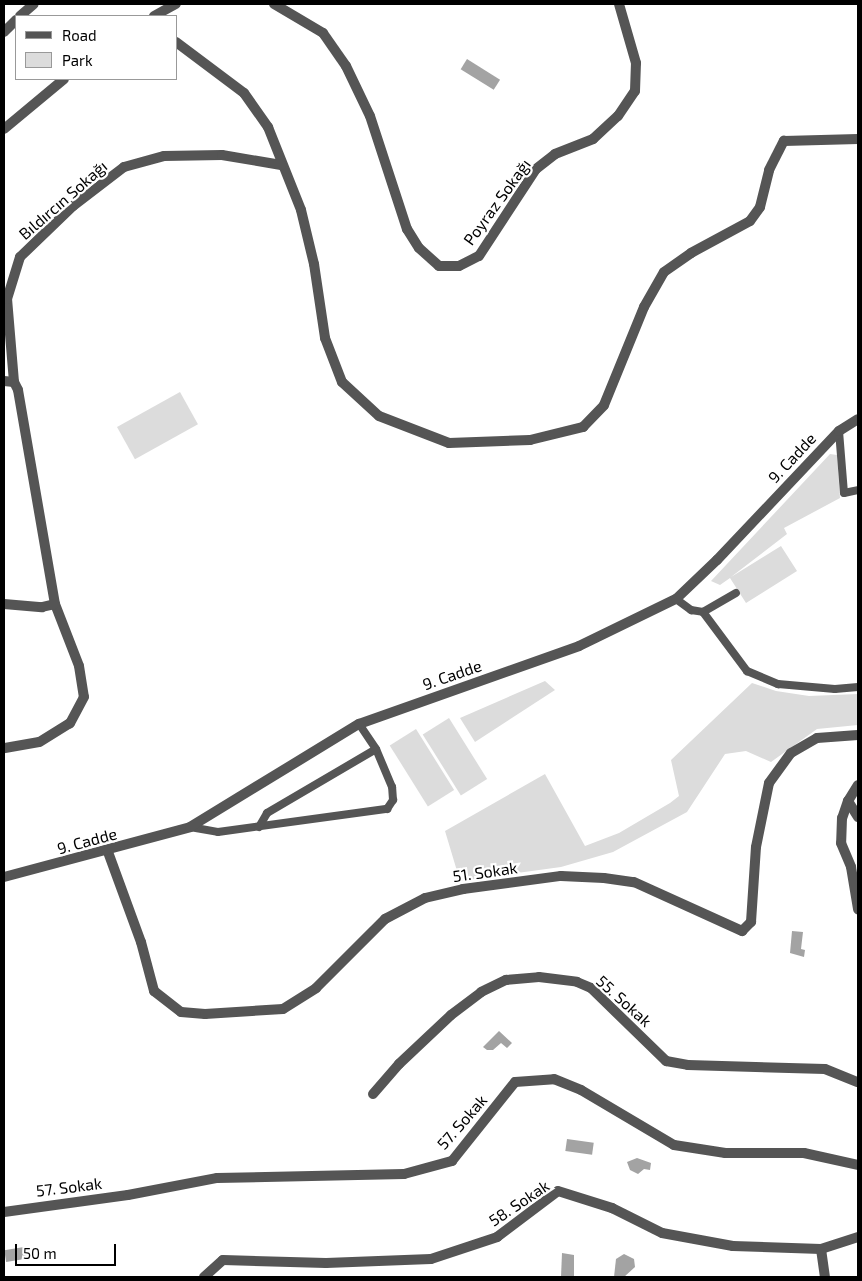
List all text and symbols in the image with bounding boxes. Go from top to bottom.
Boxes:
legend [15,15,178,80]
text: Road [62,26,97,44]
text: Park [62,51,93,69]
street label: Poyraz Sokağı [459,155,535,249]
street label: Bıldırcın Sokağı [15,156,111,244]
street label: 9. Cadde [764,429,820,487]
street label: 9. Cadde [420,656,484,694]
street label: 9. Cadde [55,824,119,858]
street label: 51. Sokak [451,858,519,886]
street label: 55. Sokak [592,971,656,1031]
street label: 57. Sokak [433,1091,491,1153]
street label: 57. Sokak [35,1173,103,1201]
street label: 58. Sokak [485,1176,553,1230]
scale bar [18,1234,119,1266]
text: 50 m [23,1244,57,1262]

